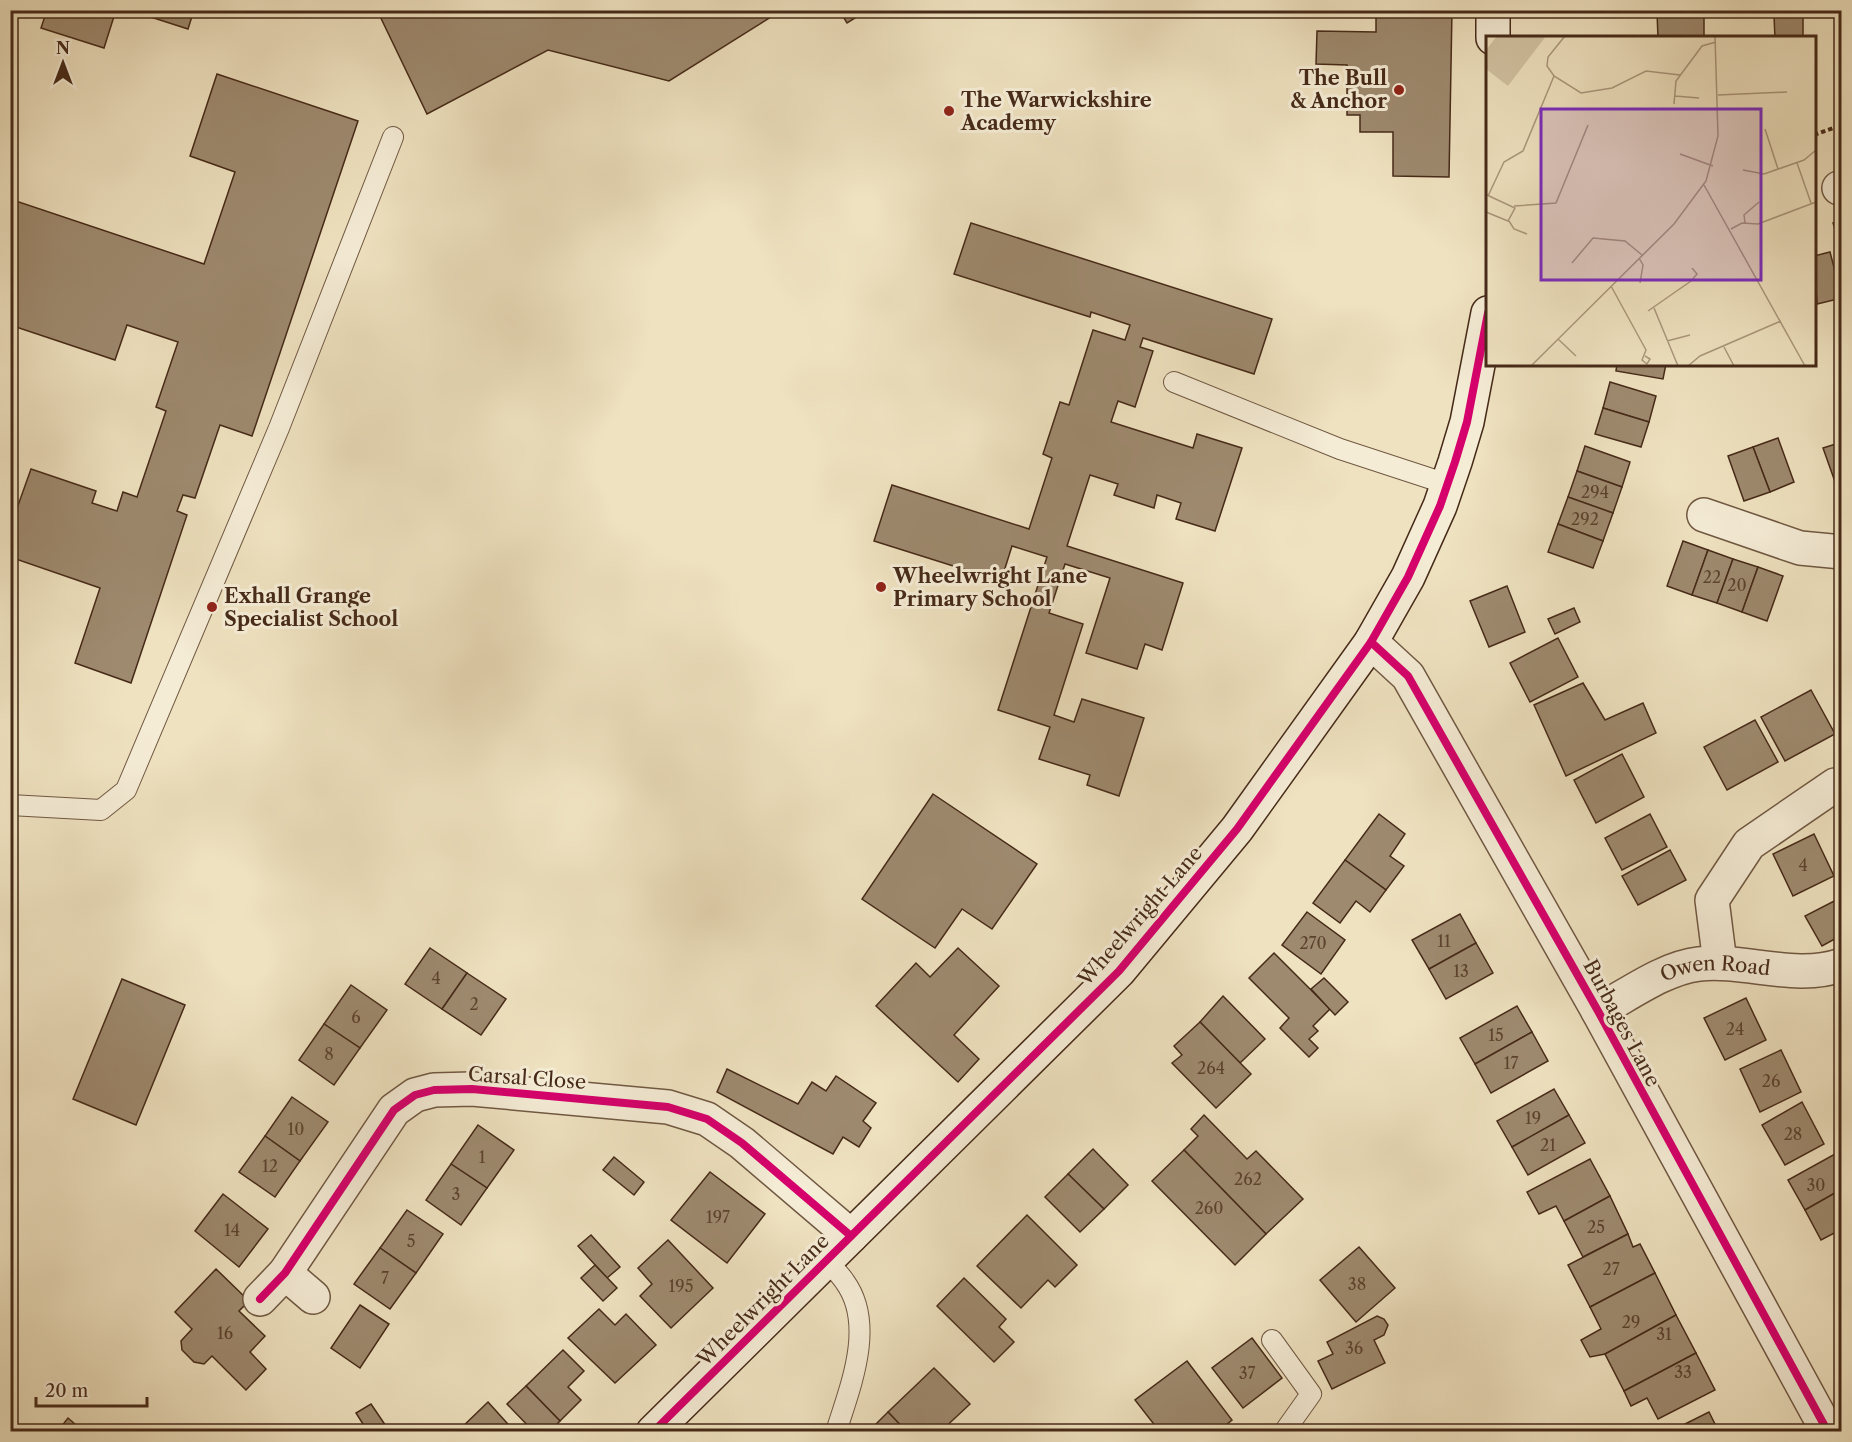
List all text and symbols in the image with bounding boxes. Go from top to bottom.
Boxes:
north arrow [33,33,93,93]
inset map [1486,36,1816,366]
text: N [56,38,70,58]
place label: The Bull & Anchor [1290,66,1387,113]
marker: The Bull & Anchor [1392,83,1406,97]
place label: The Warwickshire Academy [960,88,1152,135]
marker: The Warwickshire Academy [942,104,956,118]
house number: 294 [1581,482,1609,502]
house number: 292 [1571,509,1599,529]
place label: Wheelwright Lane Primary School [892,564,1087,611]
house number: 22 [1703,567,1721,587]
house number: 20 [1727,575,1747,595]
marker: Wheelwright Lane Primary School [874,580,888,594]
place label: Exhall Grange Specialist School [224,584,398,631]
marker: Exhall Grange Specialist School [205,600,219,614]
street label: Wheelwright Lane [1072,841,1207,991]
house number: 4 [1798,855,1808,875]
house number: 11 [1437,931,1451,951]
house number: 270 [1299,933,1327,953]
street label: Owen Road [1657,951,1772,987]
street label: Burbages Lane [1578,955,1666,1091]
house number: 13 [1453,961,1469,981]
house number: 4 [431,968,441,988]
house number: 2 [469,994,479,1014]
house number: 6 [351,1007,361,1027]
house number: 24 [1726,1019,1744,1039]
house number: 15 [1488,1025,1504,1045]
house number: 8 [324,1044,334,1064]
house number: 17 [1504,1053,1518,1073]
house number: 264 [1197,1058,1225,1078]
street label: Carsal Close [467,1062,587,1094]
house number: 26 [1762,1071,1780,1091]
house number: 19 [1525,1108,1541,1128]
house number: 10 [288,1119,304,1139]
house number: 28 [1784,1124,1802,1144]
house number: 21 [1540,1135,1556,1155]
house number: 1 [479,1147,486,1167]
house number: 12 [262,1156,278,1176]
house number: 262 [1234,1169,1262,1189]
house number: 30 [1807,1175,1825,1195]
house number: 3 [452,1184,460,1204]
house number: 260 [1195,1198,1223,1218]
house number: 197 [706,1207,730,1227]
house number: 25 [1587,1217,1605,1237]
house number: 14 [224,1220,240,1240]
street label: Wheelwright Lane [691,1229,834,1372]
house number: 5 [407,1231,415,1251]
house number: 27 [1602,1259,1620,1279]
house number: 7 [381,1268,389,1288]
house number: 38 [1348,1274,1366,1294]
house number: 195 [669,1276,693,1296]
house number: 29 [1622,1312,1640,1332]
house number: 16 [217,1323,233,1343]
house number: 31 [1656,1324,1672,1344]
house number: 36 [1345,1338,1363,1358]
house number: 33 [1674,1362,1692,1382]
house number: 37 [1239,1363,1255,1383]
scale bar [36,1370,147,1408]
text: 20 m [45,1380,89,1402]

